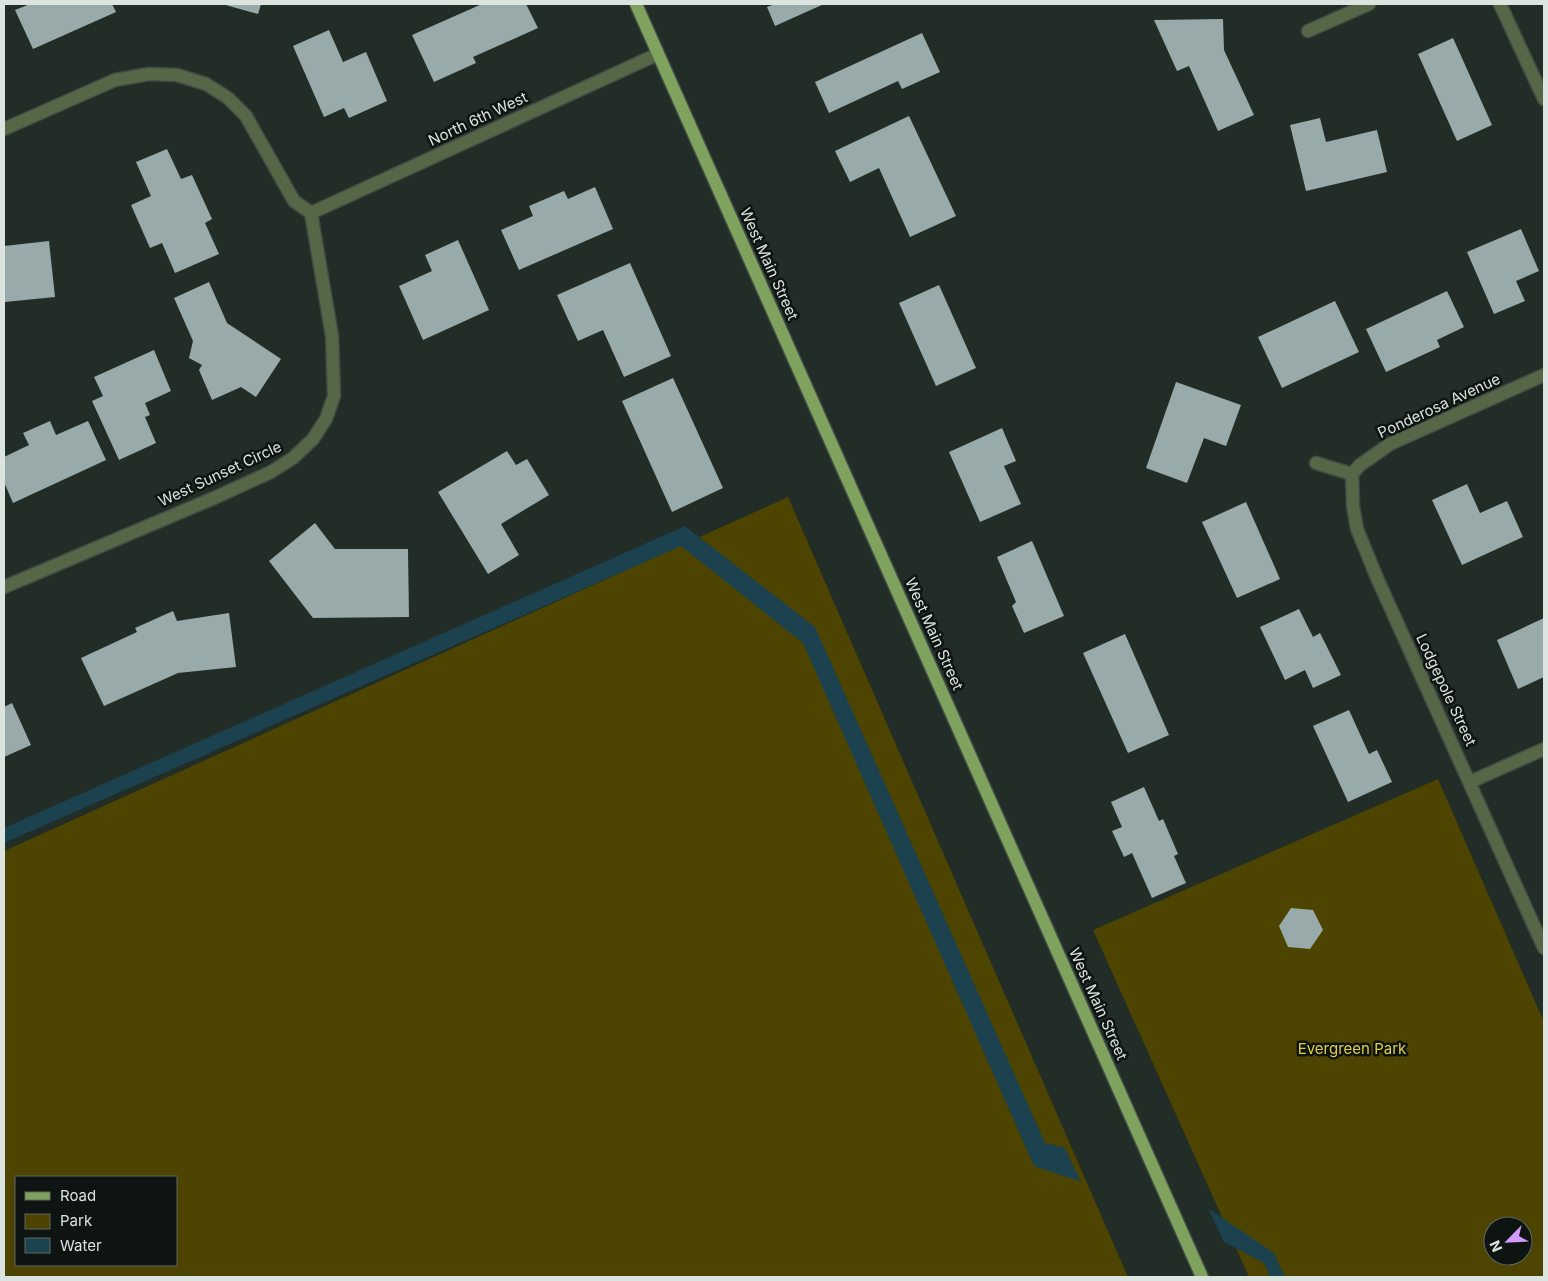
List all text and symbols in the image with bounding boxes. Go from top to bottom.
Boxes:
street label: North 6th West [425,87,530,150]
street label: West Main Street [736,205,803,323]
street label: Ponderosa Avenue [1375,369,1503,442]
street label: West Sunset Circle [155,437,284,510]
street label: West Main Street [901,575,968,693]
street label: Lodgepole Street [1412,631,1481,749]
street label: West Main Street [1065,945,1132,1063]
park label: Evergreen Park [1298,1039,1407,1058]
legend [15,1176,178,1266]
text: Road [60,1186,96,1205]
text: Park [60,1211,93,1230]
north arrow [1483,1216,1533,1266]
text: Water [60,1236,102,1255]
text: N [1486,1238,1506,1255]

